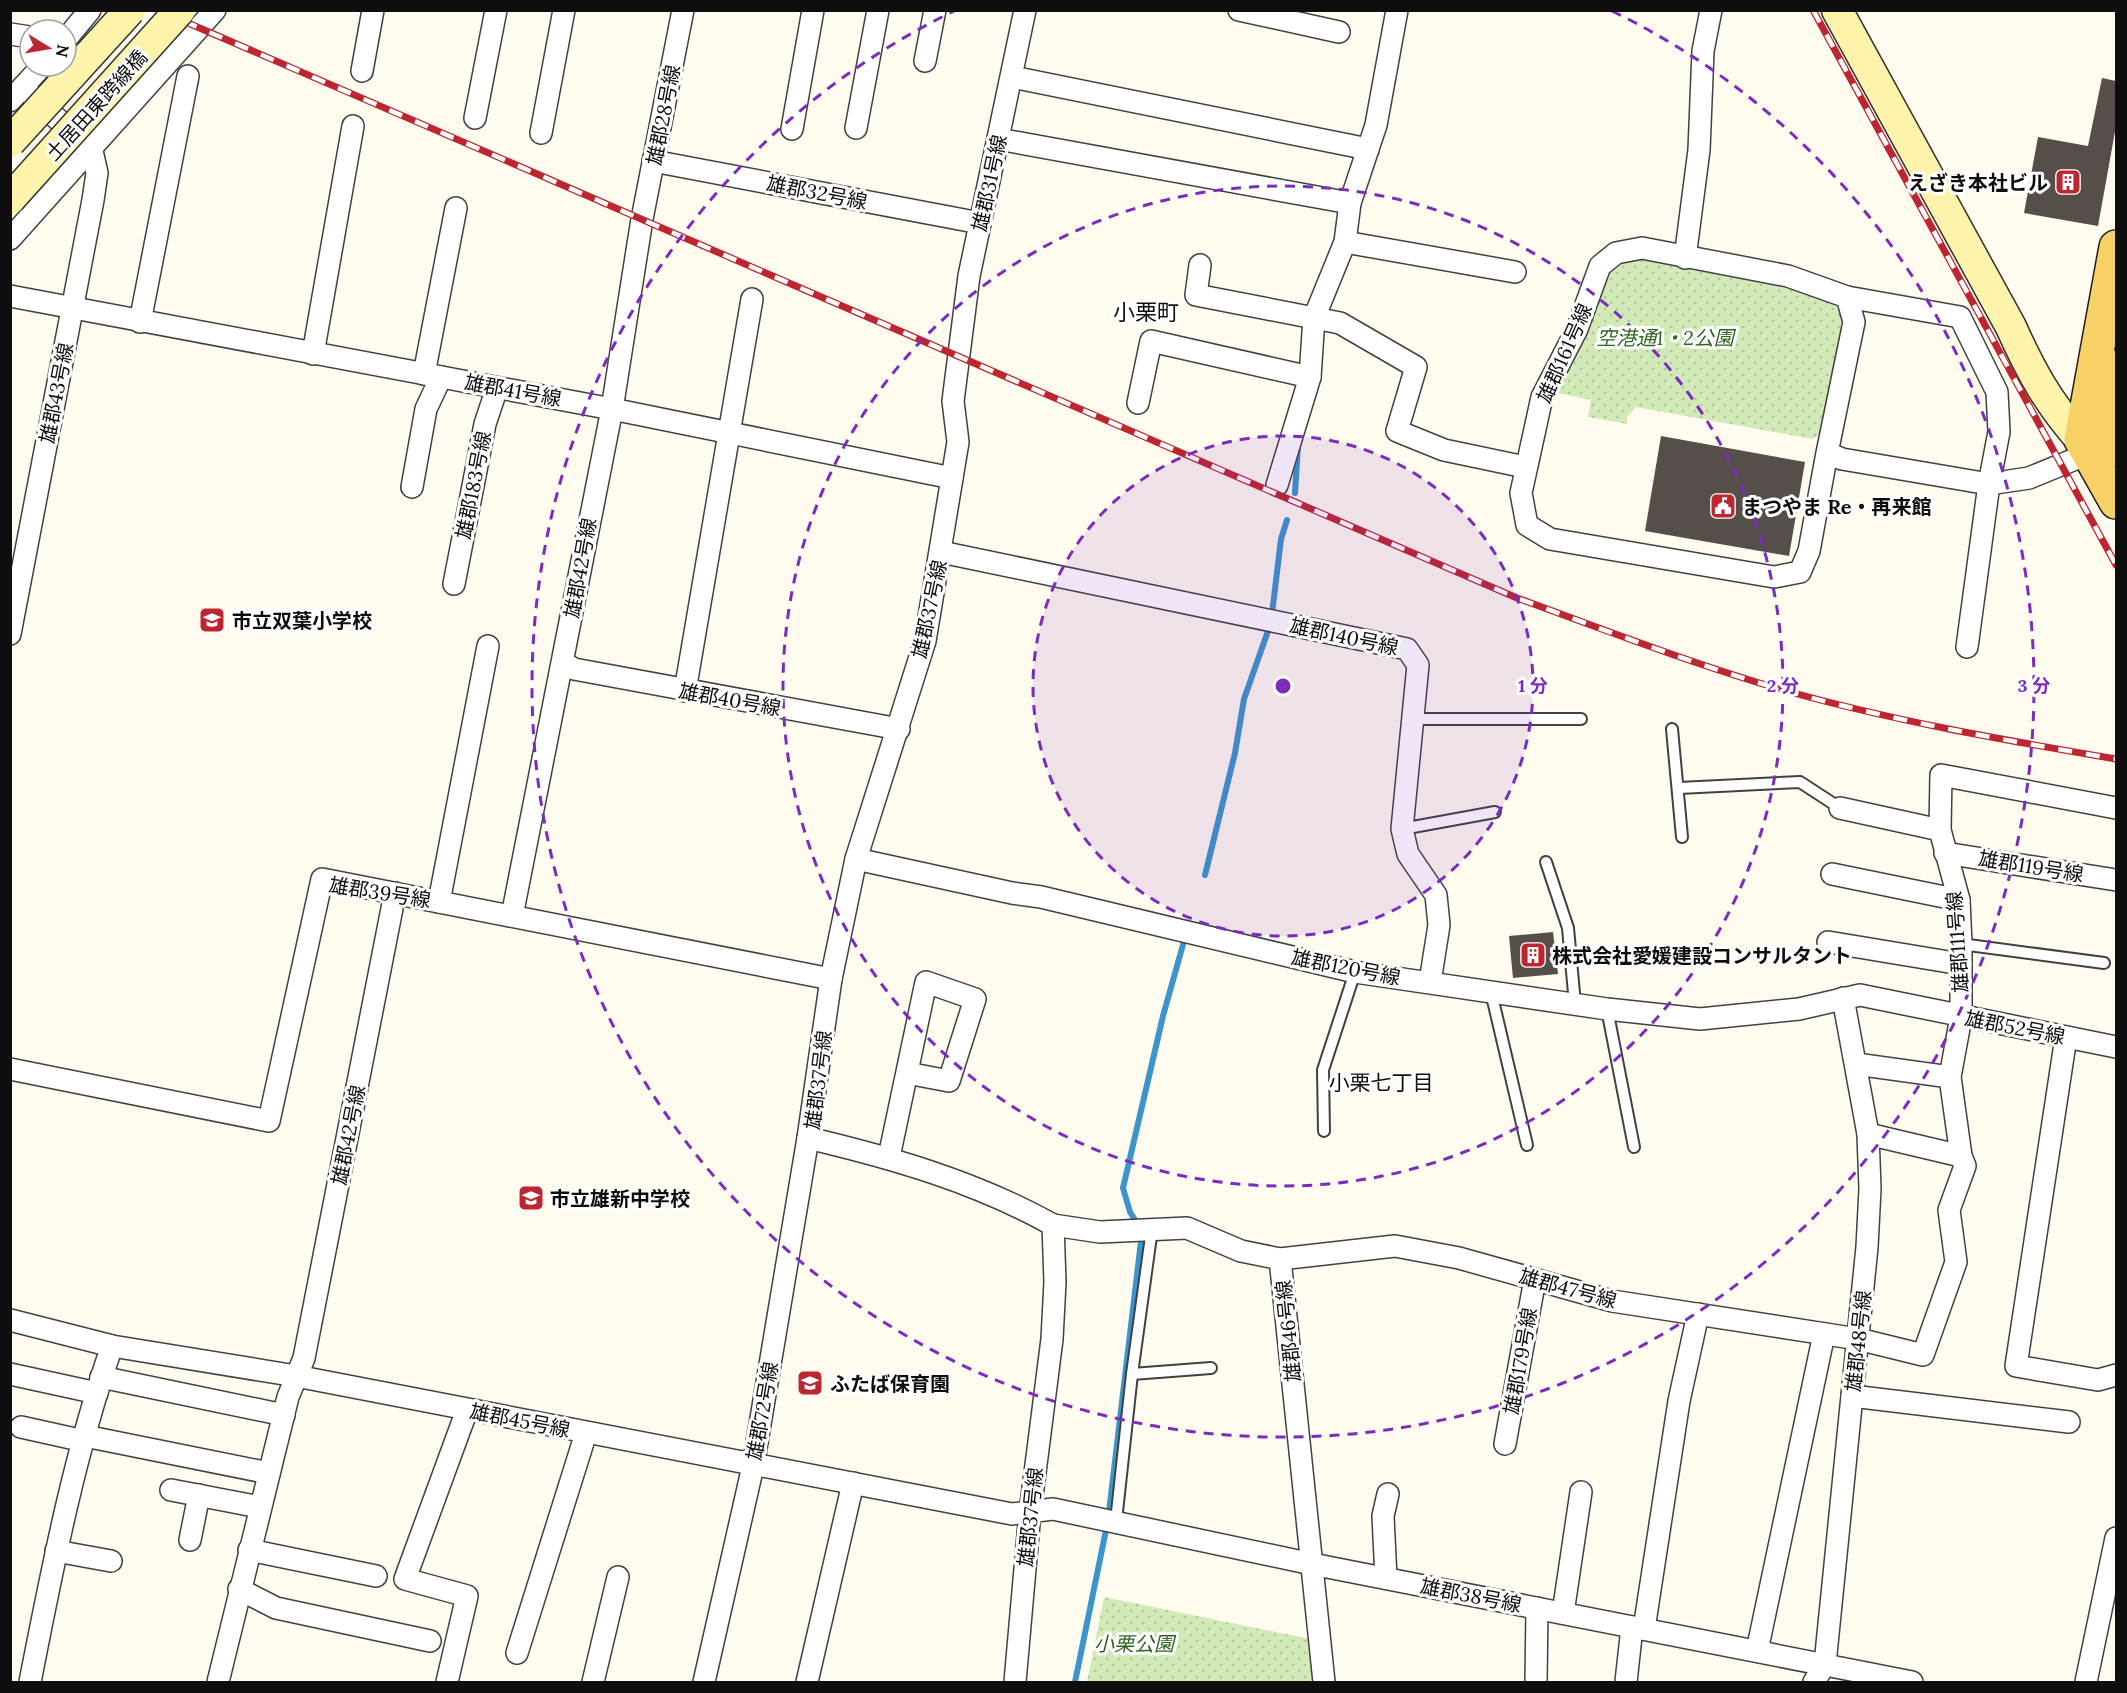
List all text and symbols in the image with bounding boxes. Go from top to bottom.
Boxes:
north arrow [18,18,78,78]
text: N [52,43,74,59]
street label: 土居田東跨線橋 [40,45,152,165]
street label: 雄郡28号線 [641,63,685,167]
street label: 雄郡31号線 [967,132,1011,234]
building icon: えざき本社ビル [2053,167,2083,197]
street label: 雄郡32号線 [765,170,869,214]
place label: えざき本社ビル [1908,170,2048,195]
district label: 小栗町 [1113,298,1179,326]
street label: 雄郡161号線 [1531,299,1597,407]
park label: 空港通1・2公園 [1596,325,1737,350]
street label: 雄郡43号線 [34,341,78,445]
street label: 雄郡41号線 [463,369,563,411]
street label: 雄郡183号線 [450,429,496,541]
public building icon: まつやま Re・再来館 [1708,491,1738,521]
place label: まつやま Re・再来館 [1742,494,1931,519]
street label: 雄郡42号線 [559,516,601,620]
street label: 雄郡37号線 [906,558,952,660]
school or university icon: 市立双葉小学校 [197,605,227,635]
place label: 市立双葉小学校 [232,608,372,633]
street label: 雄郡140号線 [1287,612,1401,660]
text: 1 分 [1518,674,1548,697]
text: 2 分 [1767,674,1799,697]
text: 3 分 [2018,674,2050,697]
centre of rings [1273,676,1293,696]
street label: 雄郡40号線 [677,678,783,720]
street label: 雄郡119号線 [1977,845,2085,887]
street label: 雄郡39号線 [327,872,433,912]
street label: 雄郡111号線 [1941,890,1973,994]
building icon: 株式会社愛媛建設コンサルタント [1518,940,1548,970]
place label: 株式会社愛媛建設コンサルタント [1552,943,1852,968]
street label: 雄郡120号線 [1289,944,1403,990]
street label: 雄郡52号線 [1963,1005,2067,1049]
street label: 雄郡37号線 [800,1029,836,1131]
district label: 小栗七丁目 [1329,1069,1434,1096]
street label: 雄郡42号線 [326,1083,370,1187]
school or university icon: 市立雄新中学校 [516,1183,546,1213]
place label: 市立雄新中学校 [550,1186,690,1211]
street label: 雄郡47号線 [1516,1263,1620,1313]
street label: 雄郡46号線 [1270,1279,1306,1383]
street label: 雄郡48号線 [1840,1289,1876,1393]
street label: 雄郡179号線 [1498,1306,1542,1416]
street label: 雄郡72号線 [741,1360,783,1462]
school or university icon: ふたば保育園 [795,1368,825,1398]
place label: ふたば保育園 [830,1371,950,1396]
street label: 雄郡45号線 [468,1398,572,1442]
street label: 雄郡37号線 [1012,1466,1048,1568]
street label: 雄郡38号線 [1418,1573,1524,1617]
park label: 小栗公園 [1094,1631,1177,1656]

